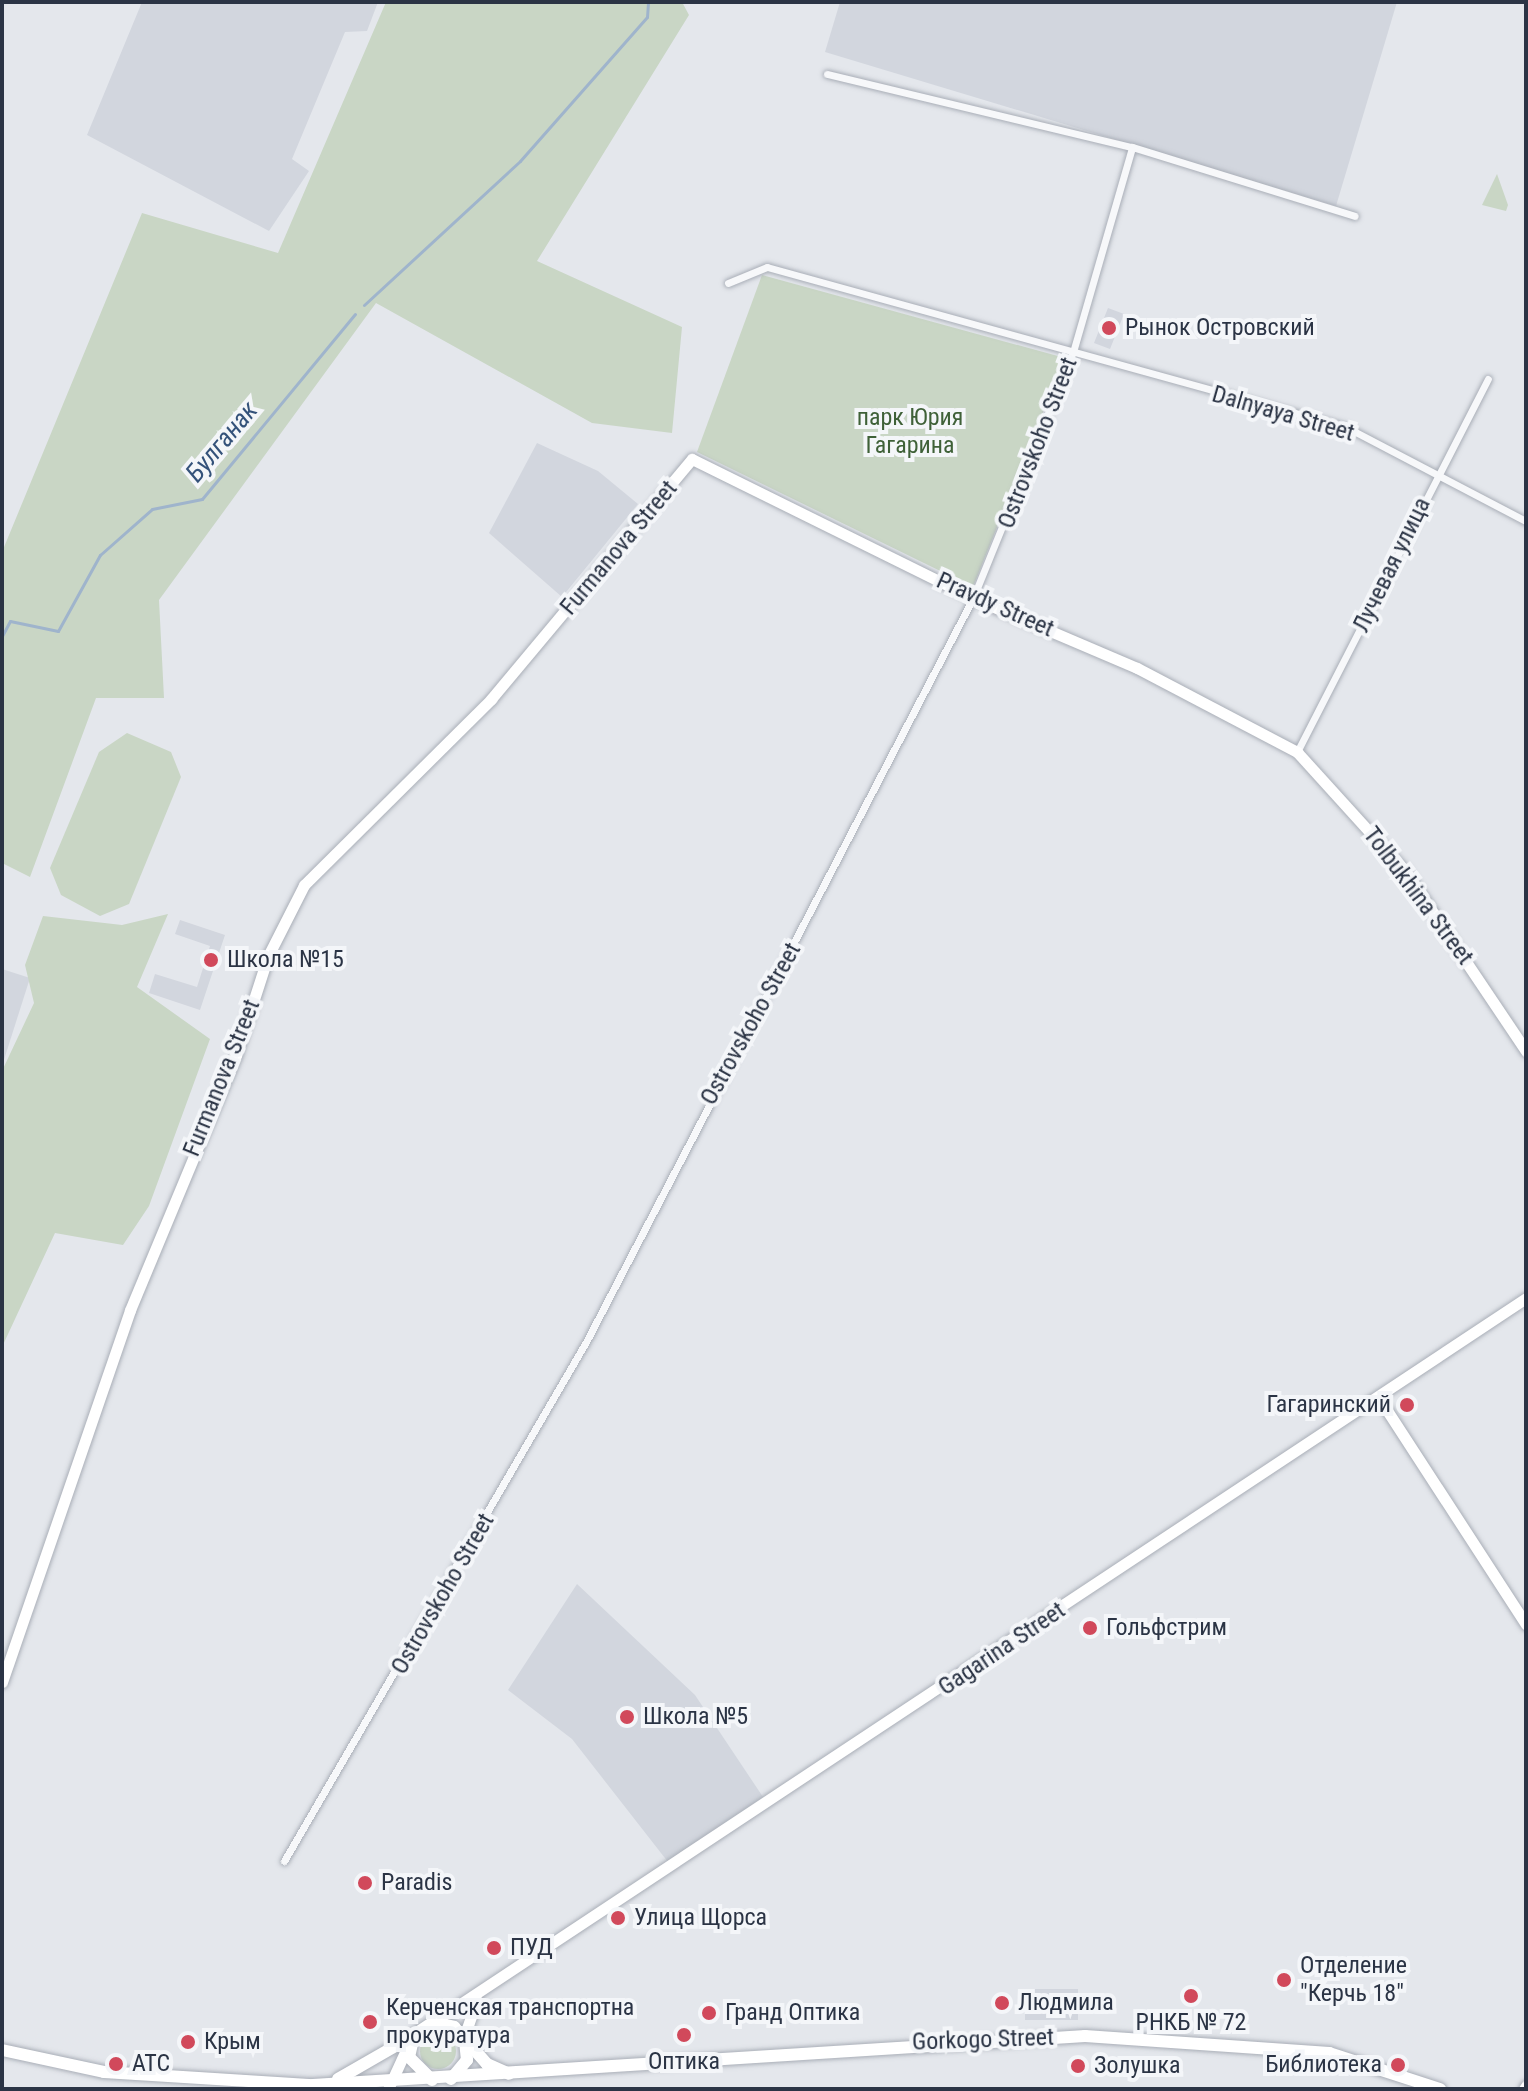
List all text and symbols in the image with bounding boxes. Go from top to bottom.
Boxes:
place label: Рынок Островский [1125,314,1315,342]
marker: Рынок Островский [1100,319,1118,337]
street label: Ostrovskoho Street [992,353,1084,533]
street label: Dalnyaya Street [1209,380,1357,448]
water label: Булганак [179,395,265,489]
park label: парк Юрия Гагарина [857,404,963,460]
street label: Furmanova Street [554,475,684,621]
street label: Лучевая улица [1347,493,1437,637]
street label: Pravdy Street [932,566,1058,644]
street label: Tolbukhina Street [1357,821,1479,971]
street label: Ostrovskoho Street [695,938,807,1110]
place label: Школа №15 [227,946,344,974]
marker: Школа №15 [202,951,220,969]
street label: Furmanova Street [177,995,267,1161]
place label: Гагаринский [1267,1391,1391,1419]
marker: Гагаринский [1398,1396,1416,1414]
street label: Ostrovskoho Street [385,1508,501,1680]
street label: Gagarina Street [933,1596,1071,1702]
place label: Гольфстрим [1106,1614,1227,1642]
marker: Гольфстрим [1081,1619,1099,1637]
place label: Школа №5 [643,1703,748,1731]
marker: Школа №5 [618,1708,636,1726]
place label: Paradis [381,1869,452,1897]
marker: Paradis [356,1874,374,1892]
place label: Улица Щорса [634,1904,767,1932]
marker: Улица Щорса [609,1909,627,1927]
place label: ПУД [510,1934,553,1962]
marker: ПУД [485,1939,503,1957]
place label: Отделение "Керчь 18" [1300,1952,1407,2008]
marker: Отделение "Керчь 18" [1275,1971,1293,1989]
marker: РНКБ № 72 [1182,1987,1200,2005]
place label: Людмила [1018,1989,1114,2017]
place label: Керченская транспортна прокуратура [386,1994,634,2050]
marker: Людмила [993,1994,1011,2012]
place label: Гранд Оптика [725,1999,860,2027]
marker: Гранд Оптика [700,2004,718,2022]
place label: РНКБ № 72 [1136,2009,1246,2037]
marker: Керченская транспортна прокуратура [361,2013,379,2031]
street label: Gorkogo Street [912,2023,1054,2057]
marker: Оптика [675,2026,693,2044]
place label: Крым [204,2028,261,2056]
marker: Крым [179,2033,197,2051]
place label: Оптика [648,2048,720,2076]
place label: АТС [132,2050,170,2078]
place label: Библиотека [1265,2051,1382,2079]
place label: Золушка [1094,2052,1180,2080]
marker: АТС [107,2055,125,2073]
marker: Библиотека [1389,2056,1407,2074]
marker: Золушка [1069,2057,1087,2075]

